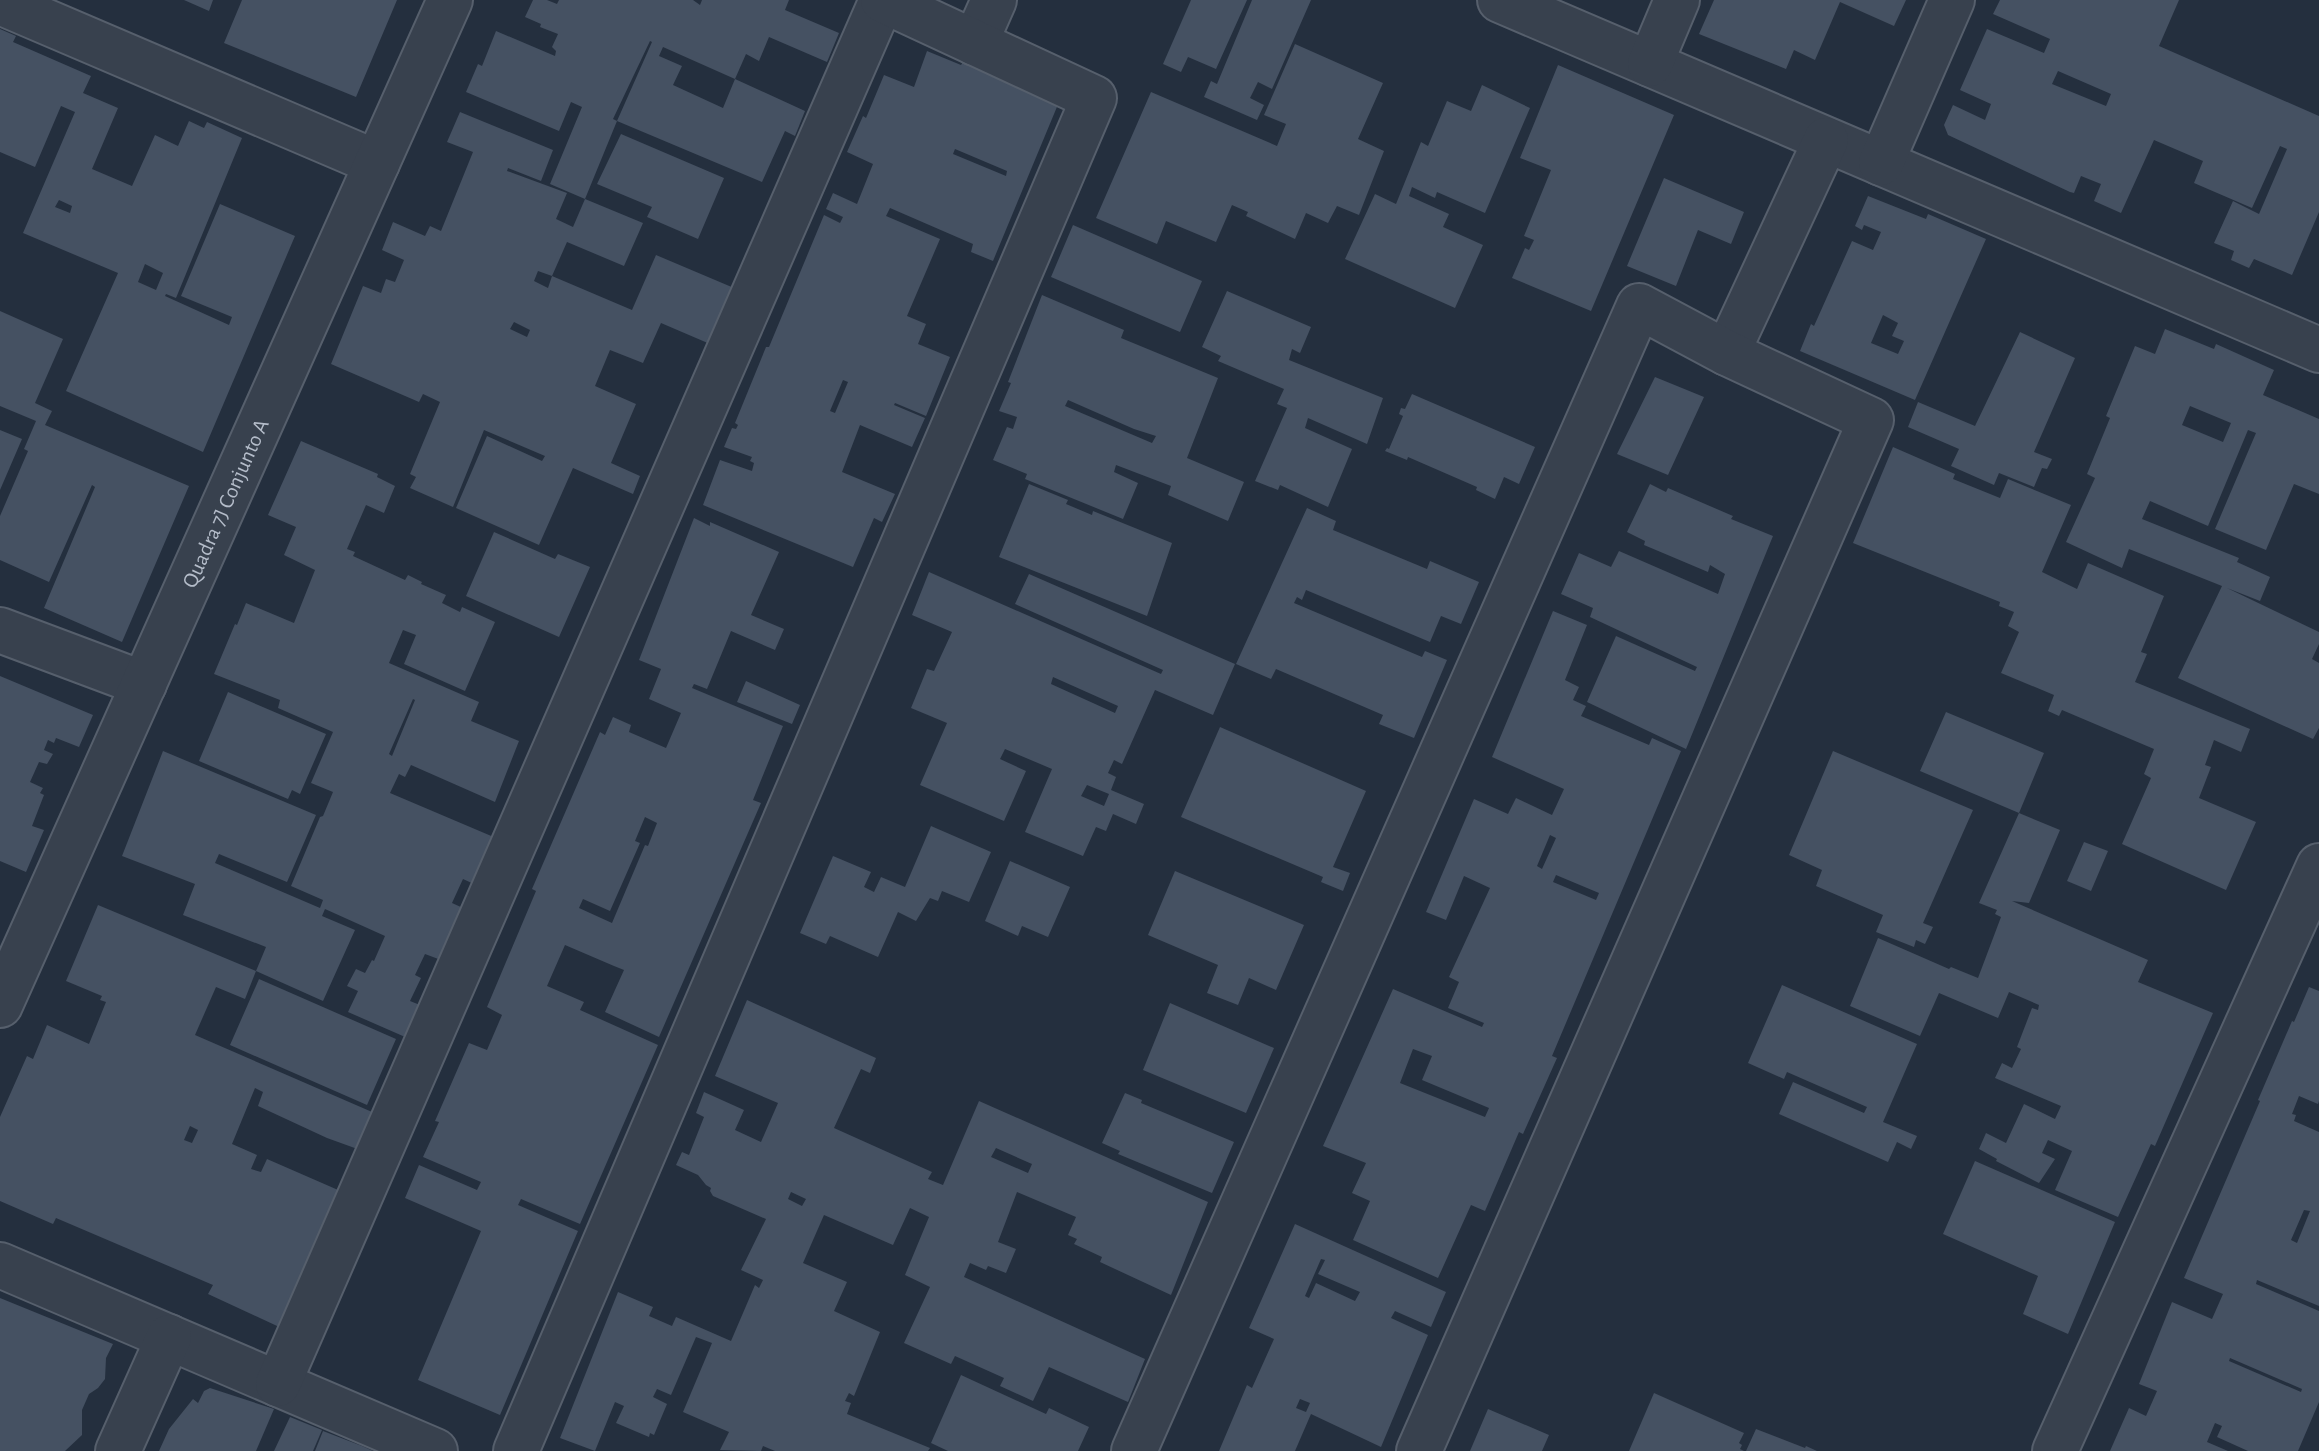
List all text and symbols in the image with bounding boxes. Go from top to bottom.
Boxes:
street label: Quadra 7J Conjunto A [178,415,273,591]

